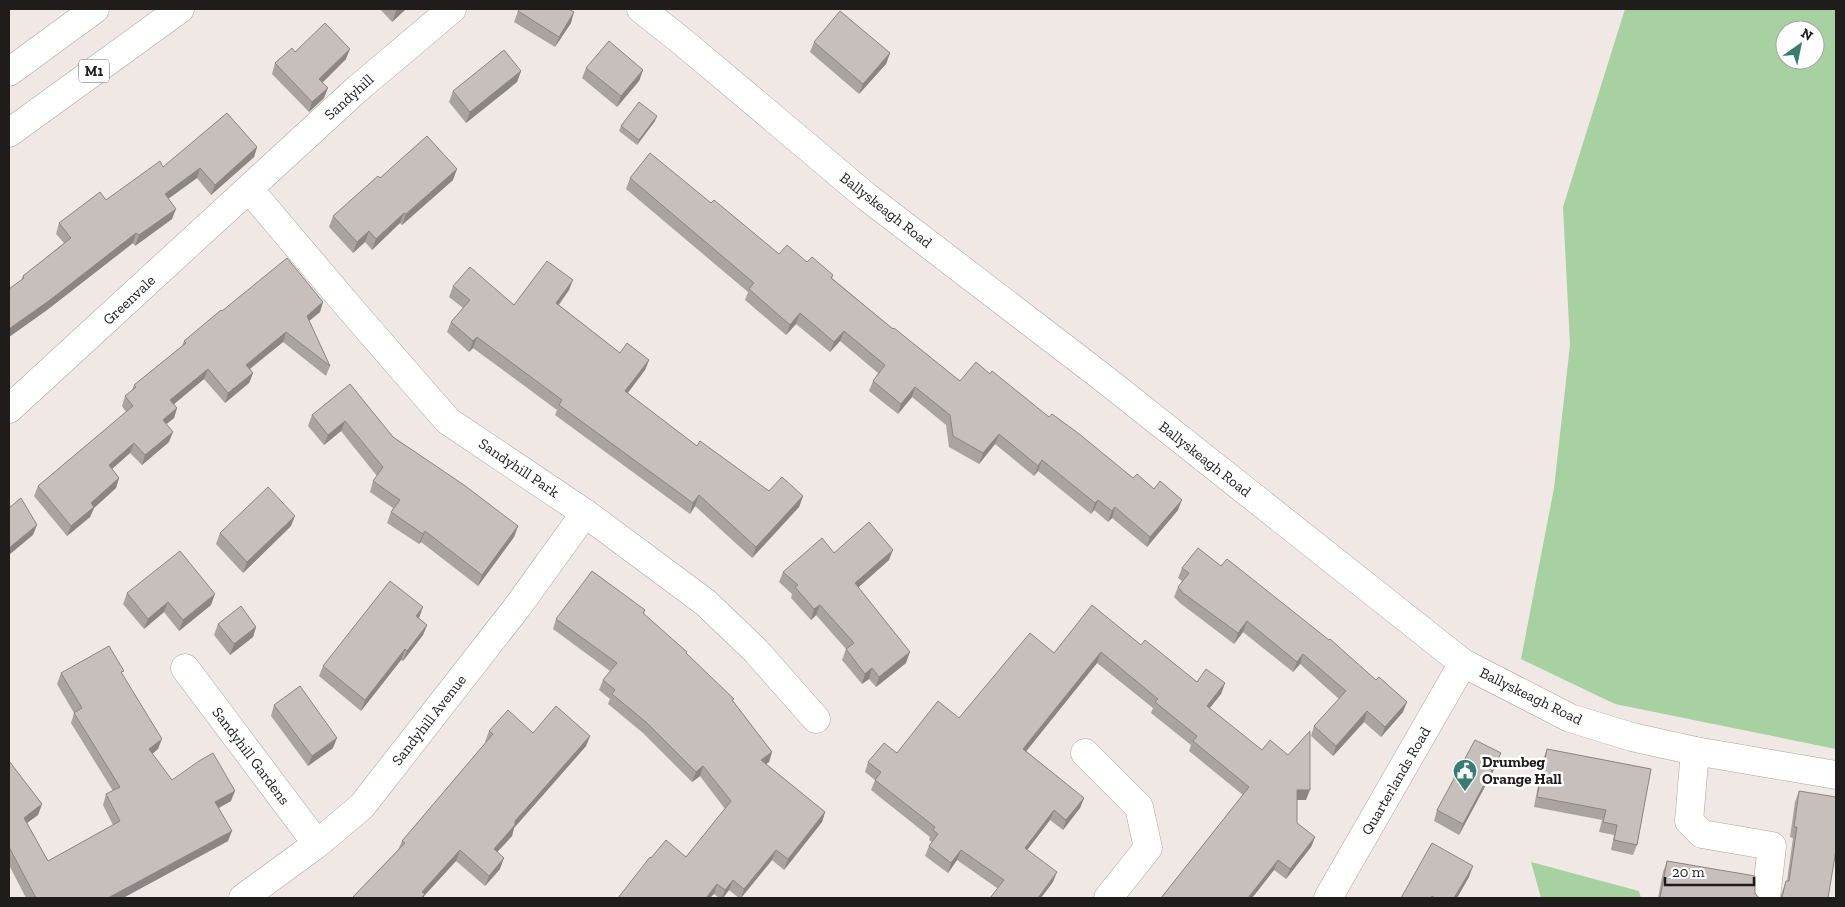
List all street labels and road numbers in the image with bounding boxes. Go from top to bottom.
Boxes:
road number: M1 [79,59,109,82]
street label: Sandyhill [321,70,377,124]
street label: Ballyskeagh Road [836,168,936,252]
street label: Greenvale [99,271,159,329]
street label: Ballyskeagh Road [1155,417,1255,501]
street label: Sandyhill Park [475,434,563,502]
street label: Ballyskeagh Road [1477,663,1586,729]
street label: Sandyhill Avenue [388,671,470,769]
street label: Sandyhill Gardens [208,704,294,808]
street label: Quarterlands Road [1358,723,1435,838]

